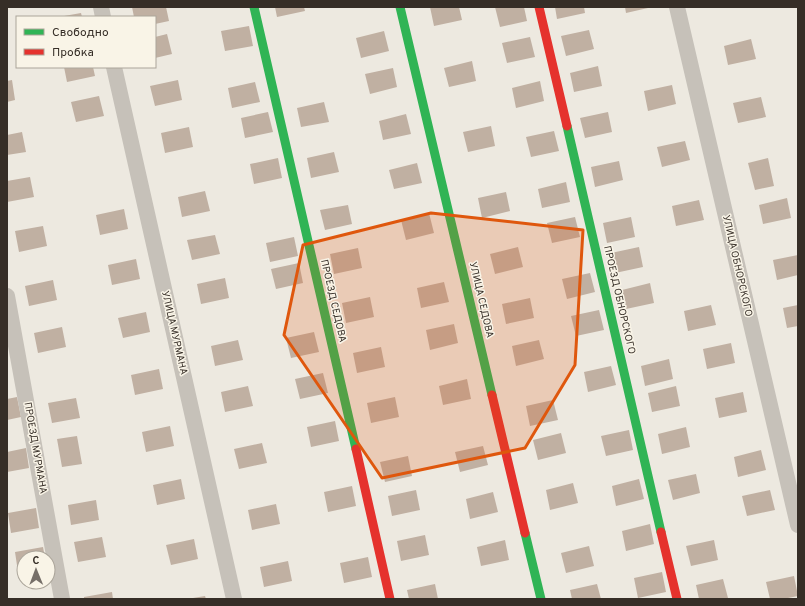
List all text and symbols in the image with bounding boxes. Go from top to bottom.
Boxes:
legend [16,16,156,68]
text: Свободно [52,25,109,41]
text: Пробка [52,45,94,61]
street label: УЛИЦА ОБНОРСКОГО [719,214,755,318]
street label: ПРОЕЗД ОБНОРСКОГО [600,245,638,355]
street label: ПРОЕЗД СЕДОВА [317,258,349,344]
street label: УЛИЦА СЕДОВА [466,261,496,340]
street label: УЛИЦА МУРМАНА [158,290,190,376]
street label: ПРОЕЗД МУРМАНА [21,401,50,495]
north arrow [16,550,56,590]
text: С [32,554,39,568]

